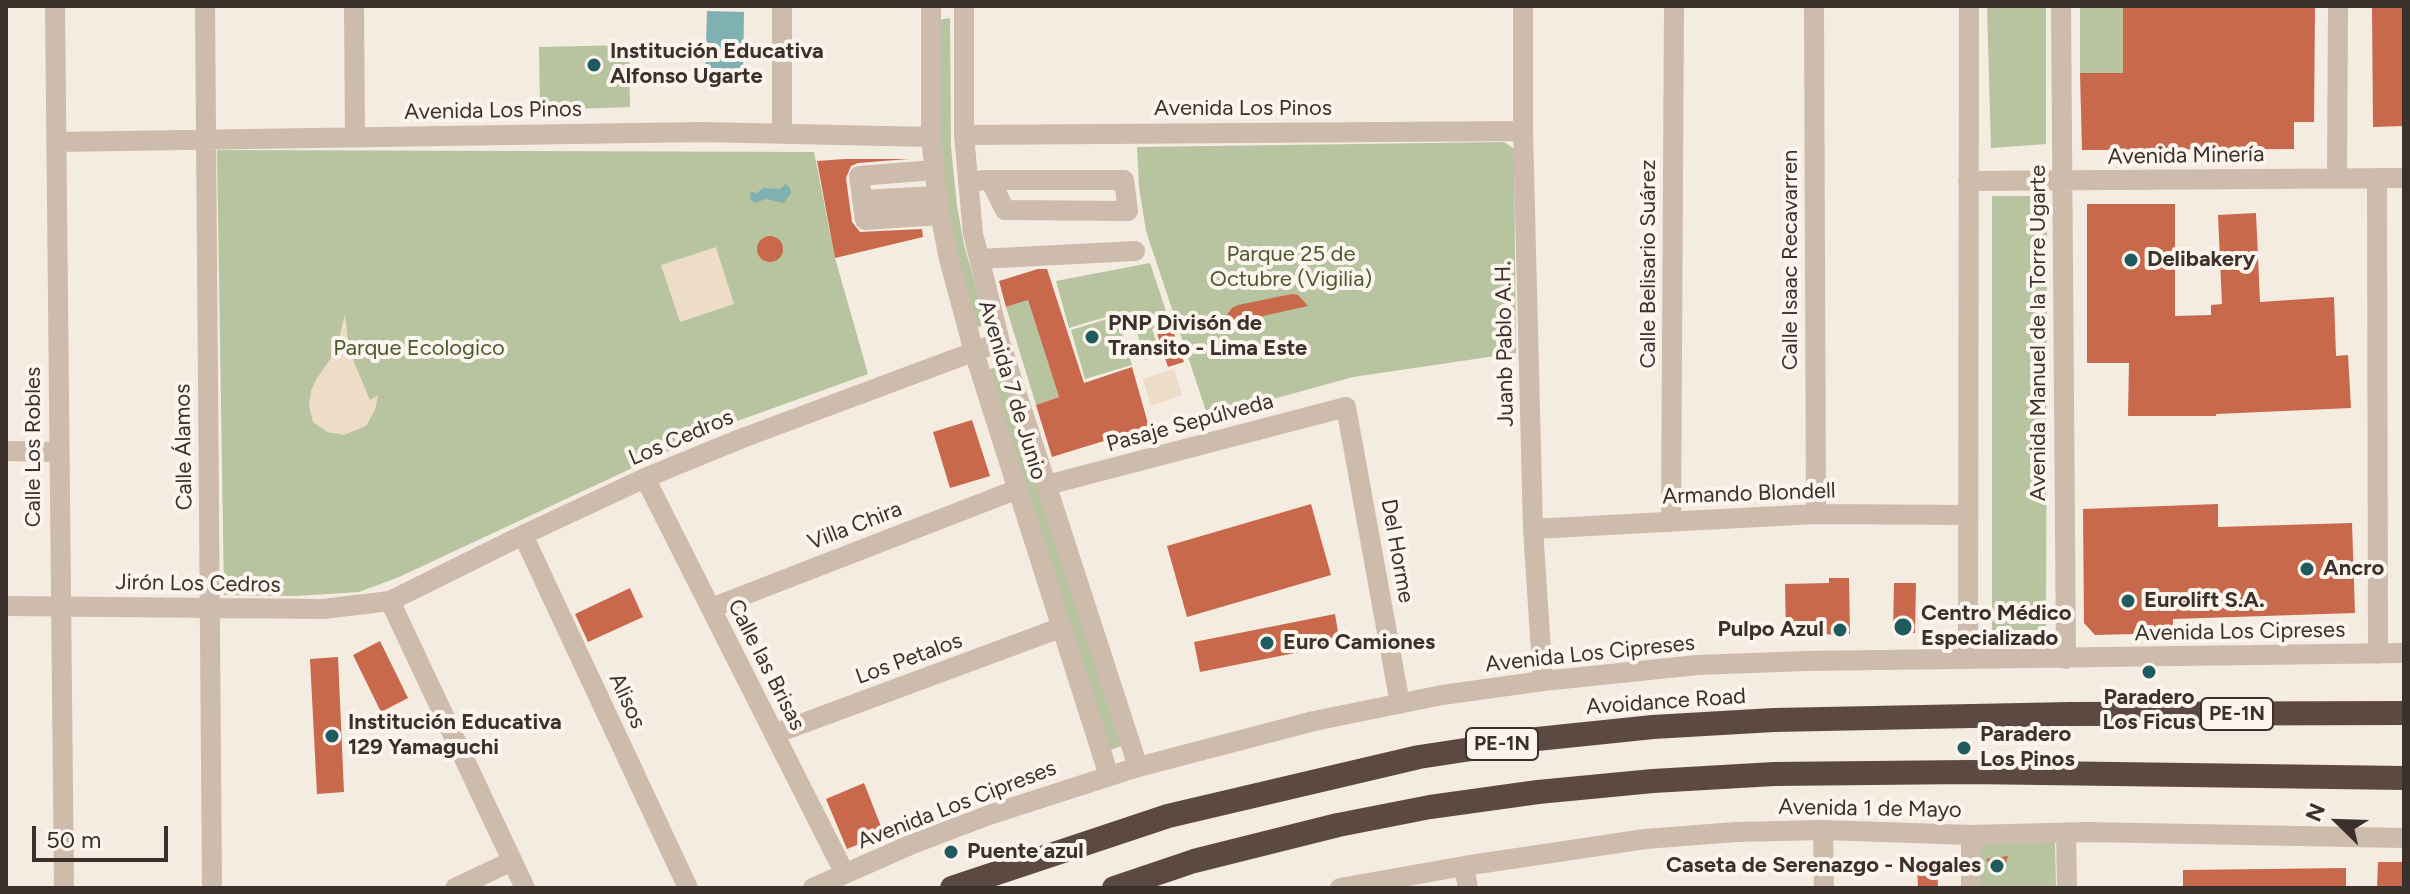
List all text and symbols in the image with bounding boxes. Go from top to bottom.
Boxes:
place label: Institución Educativa Alfonso Ugarte [610,39,824,90]
marker: Institución Educativa Alfonso Ugarte [585,56,603,74]
street label: Avenida Los Pinos [404,96,582,126]
street label: Avenida Los Pinos [1154,96,1332,122]
street label: Avenida Minería [2108,141,2264,171]
street label: Calle Isaac Recavarren [1778,150,1804,370]
street label: Calle Belisario Suárez [1636,159,1662,369]
street label: Avenida Manuel de la Torre Ugarte [2026,165,2052,501]
park label: Parque 25 de Octubre (Vigilia) [1210,242,1372,294]
place label: Delibakery [2147,247,2255,273]
marker: Delibakery [2122,251,2140,269]
street label: Juanb Pablo A.H. [1490,261,1520,427]
street label: Avenida 7 de Junio [972,297,1052,483]
place label: PNP Divisón de Transito - Lima Este [1108,311,1307,362]
marker: PNP Divisón de Transito - Lima Este [1083,328,1101,346]
park label: Parque Ecologico [333,336,505,362]
street label: Calle Los Robles [21,367,47,527]
street label: Calle Álamos [170,383,198,511]
street label: Pasaje Sepúlveda [1104,388,1276,458]
street label: Los Cedros [625,404,737,472]
street label: Armando Blondell [1662,478,1836,510]
street label: Villa Chira [804,496,906,556]
street label: Del Horme [1375,497,1419,605]
place label: Ancro [2323,556,2384,582]
marker: Ancro [2298,560,2316,578]
street label: Jirón Los Cedros [115,569,281,599]
place label: Eurolift S.A. [2144,588,2264,614]
marker: Eurolift S.A. [2119,592,2137,610]
street label: Calle las Brisas [722,595,810,735]
place label: Centro Médico Especializado [1921,601,2072,652]
marker: Centro Médico Especializado [1892,616,1914,638]
place label: Pulpo Azul [1718,617,1824,643]
street label: Avenida Los Cipreses [2134,617,2346,647]
marker: Pulpo Azul [1831,621,1849,639]
street label: Los Petalos [852,627,966,691]
place label: Euro Camiones [1283,630,1435,656]
street label: Avenida Los Cipreses [1484,630,1696,678]
marker: Euro Camiones [1258,634,1276,652]
marker: Paradero Los Ficus [2140,663,2158,681]
street label: Alisos [603,669,651,733]
street label: Avoidance Road [1585,683,1747,721]
place label: Paradero Los Ficus [2103,685,2195,736]
road number: PE-1N [2201,698,2273,730]
place label: Institución Educativa 129 Yamaguchi [348,710,562,762]
place label: Paradero Los Pinos [1980,722,2075,774]
marker: Institución Educativa 129 Yamaguchi [323,727,341,745]
road number: PE-1N [1466,728,1538,760]
marker: Paradero Los Pinos [1955,739,1973,757]
street label: Avenida Los Cipreses [854,755,1060,855]
north arrow [2298,782,2378,862]
street label: Avenida 1 de Mayo [1778,794,1962,824]
text: N [2300,799,2331,826]
scale bar [36,810,172,860]
text: 50 m [46,825,102,854]
place label: Puente azul [967,839,1084,865]
marker: Puente azul [942,843,960,861]
place label: Caseta de Serenazgo - Nogales [1666,853,1981,879]
marker: Caseta de Serenazgo - Nogales [1988,857,2006,875]

